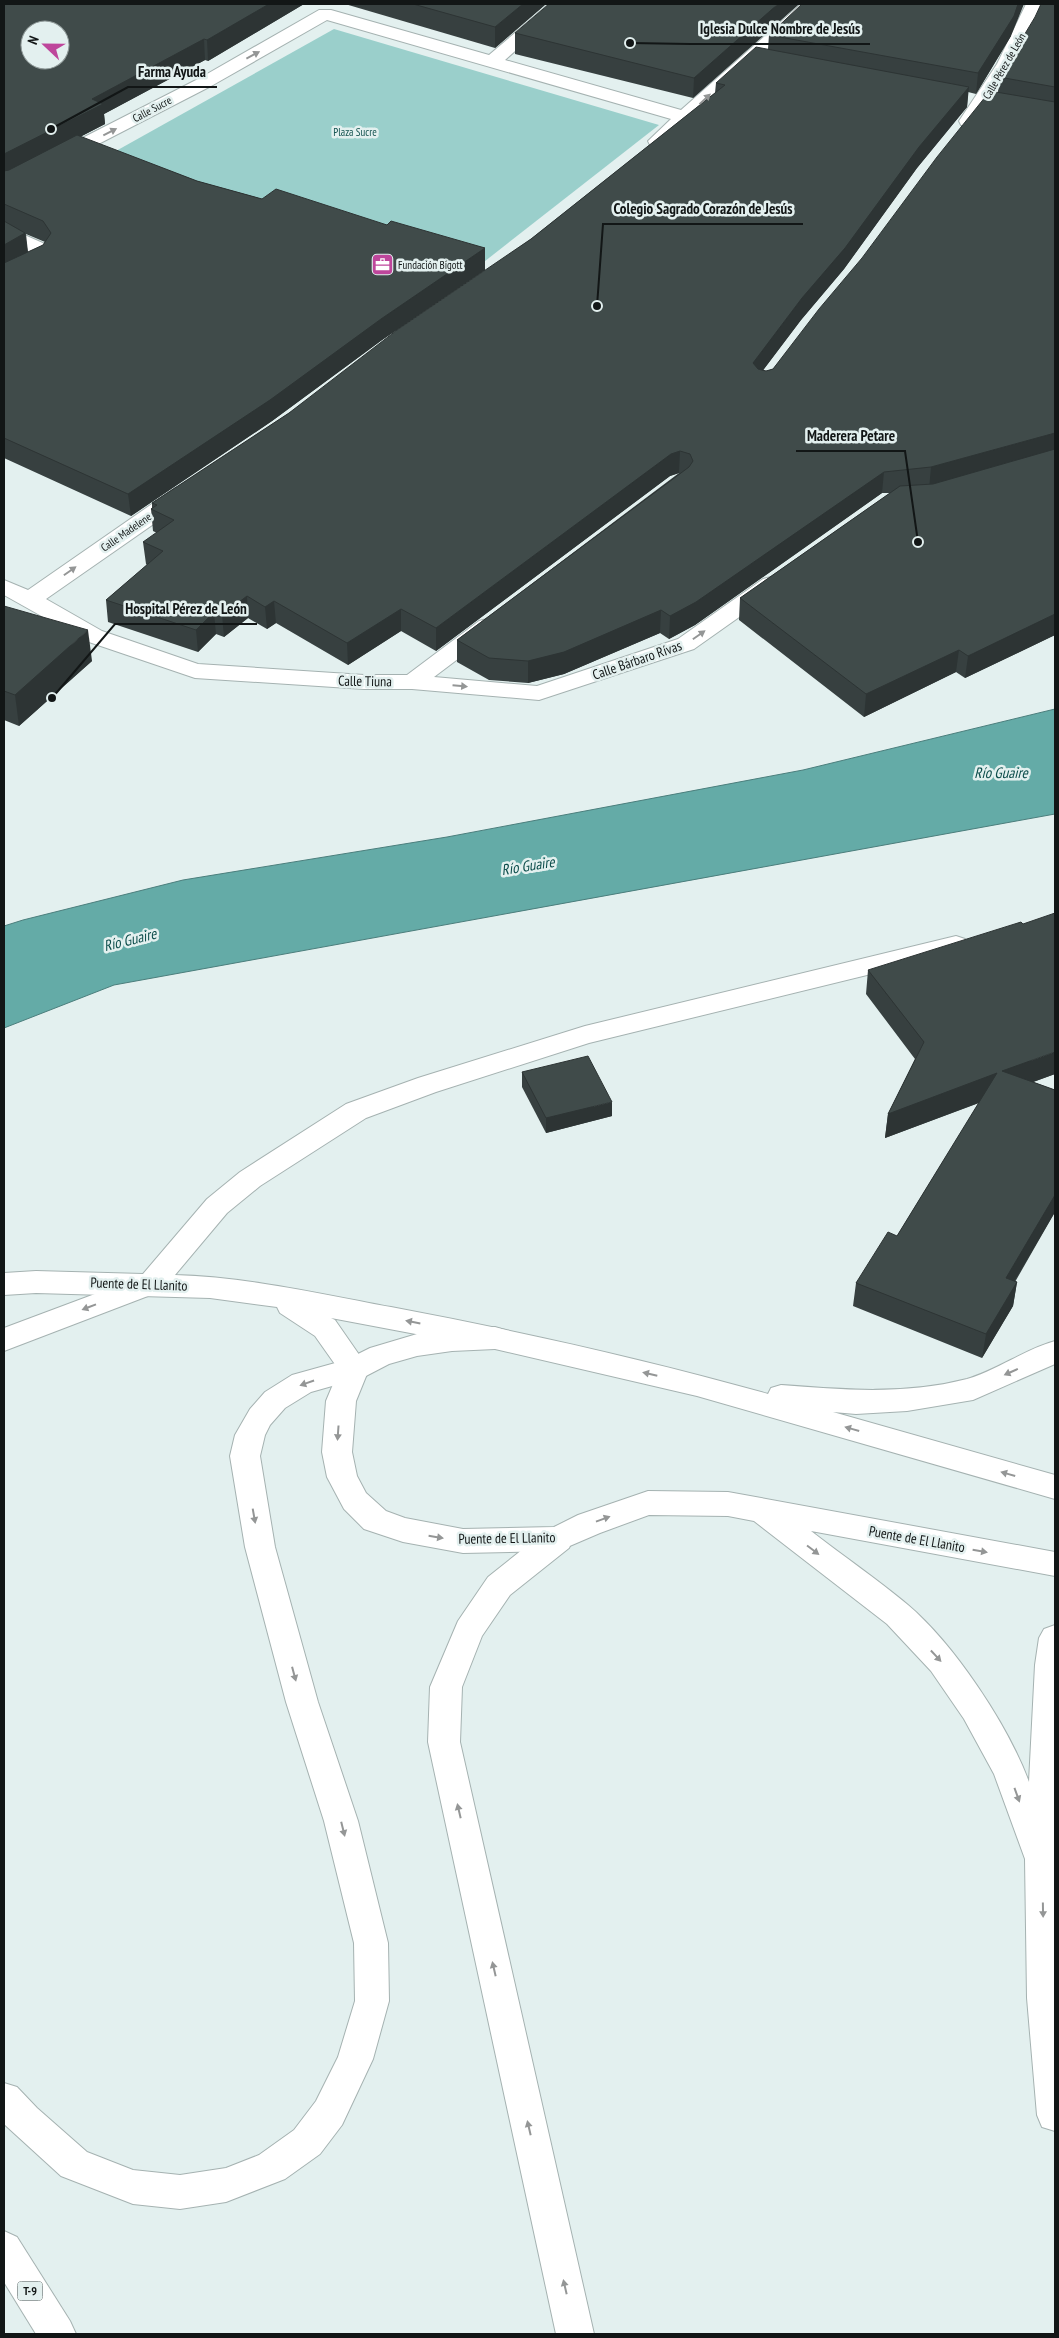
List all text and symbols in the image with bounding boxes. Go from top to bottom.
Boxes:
callout: Iglesia Dulce Nombre de Jesús [690,14,870,44]
text: Iglesia Dulce Nombre de Jesús [700,19,860,38]
north arrow [20,20,70,70]
street label: Calle Pérez de León [980,30,1029,101]
text: N [23,33,43,47]
one-way arrow [246,51,261,59]
callout: Farma Ayuda [128,57,217,87]
text: Farma Ayuda [138,62,206,81]
street label: Calle Sucre [130,93,174,125]
one-way arrow [699,93,711,105]
park label: Plaza Sucre [333,125,377,139]
one-way arrow [103,127,117,136]
callout: Colegio Sagrado Corazón de Jesús [603,194,803,224]
text: Colegio Sagrado Corazón de Jesús [613,199,793,218]
office icon: Fundación Bigott [370,253,394,277]
place label: Fundación Bigott [398,258,463,272]
callout: Maderera Petare [796,421,905,451]
text: Maderera Petare [807,426,895,445]
street label: Calle Madelene [98,509,154,555]
one-way arrow [63,566,77,576]
callout: Hospital Pérez de León [115,594,257,624]
text: Hospital Pérez de León [125,599,247,618]
one-way arrow [692,629,705,640]
street label: Calle Bárbaro Rívas [590,636,684,684]
street label: Calle Tiuna [338,672,392,690]
one-way arrow [453,682,469,690]
water label: Río Guaire [974,763,1029,782]
water label: Río Guaire [500,852,557,879]
water label: Río Guaire [102,924,159,955]
street label: Puente de El Llanito [90,1273,188,1295]
one-way arrow [81,1303,96,1311]
one-way arrow [404,1318,420,1326]
one-way arrow [1004,1369,1018,1377]
one-way arrow [642,1370,657,1378]
one-way arrow [299,1379,314,1387]
one-way arrow [334,1425,342,1441]
one-way arrow [844,1425,859,1433]
one-way arrow [1001,1469,1016,1477]
one-way arrow [250,1509,258,1524]
one-way arrow [596,1515,611,1523]
street label: Puente de El Llanito [868,1522,966,1556]
street label: Puente de El Llanito [458,1528,556,1548]
one-way arrow [428,1533,444,1541]
one-way arrow [806,1544,819,1555]
one-way arrow [973,1547,989,1555]
one-way arrow [930,1649,942,1661]
one-way arrow [291,1666,299,1681]
one-way arrow [1014,1788,1021,1803]
one-way arrow [455,1803,463,1818]
one-way arrow [339,1821,347,1836]
one-way arrow [1039,1902,1047,1918]
one-way arrow [490,1962,498,1977]
one-way arrow [525,2120,533,2136]
one-way arrow [560,2278,568,2294]
road number: T-9 [18,2282,42,2300]

